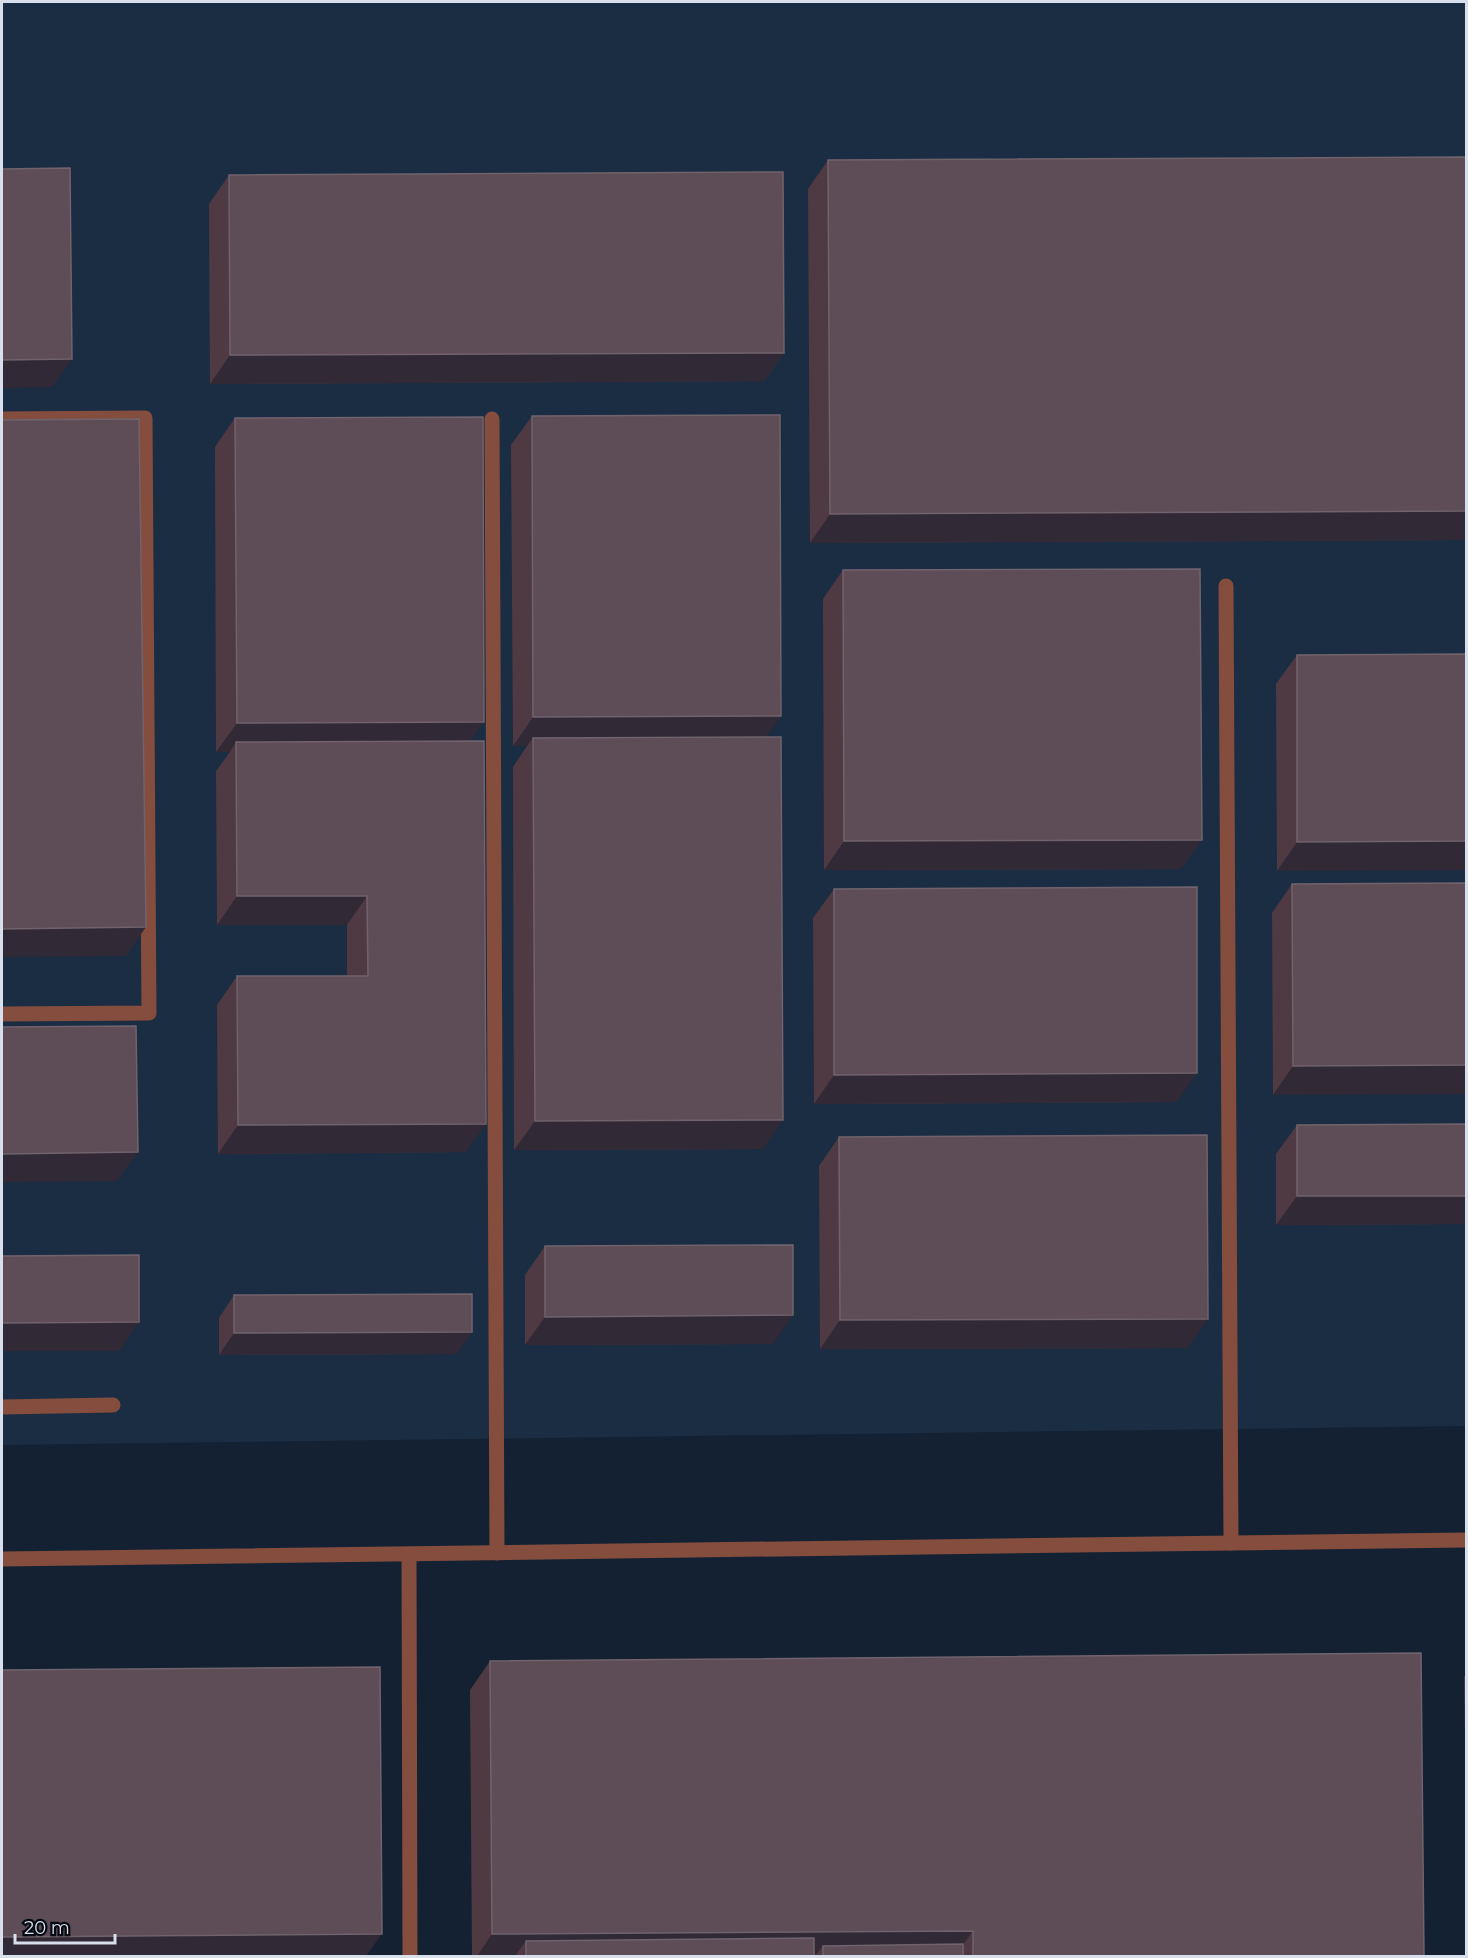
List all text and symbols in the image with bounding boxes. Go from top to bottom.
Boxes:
scale bar [15,1907,116,1945]
text: 20 m [24,1917,70,1939]

